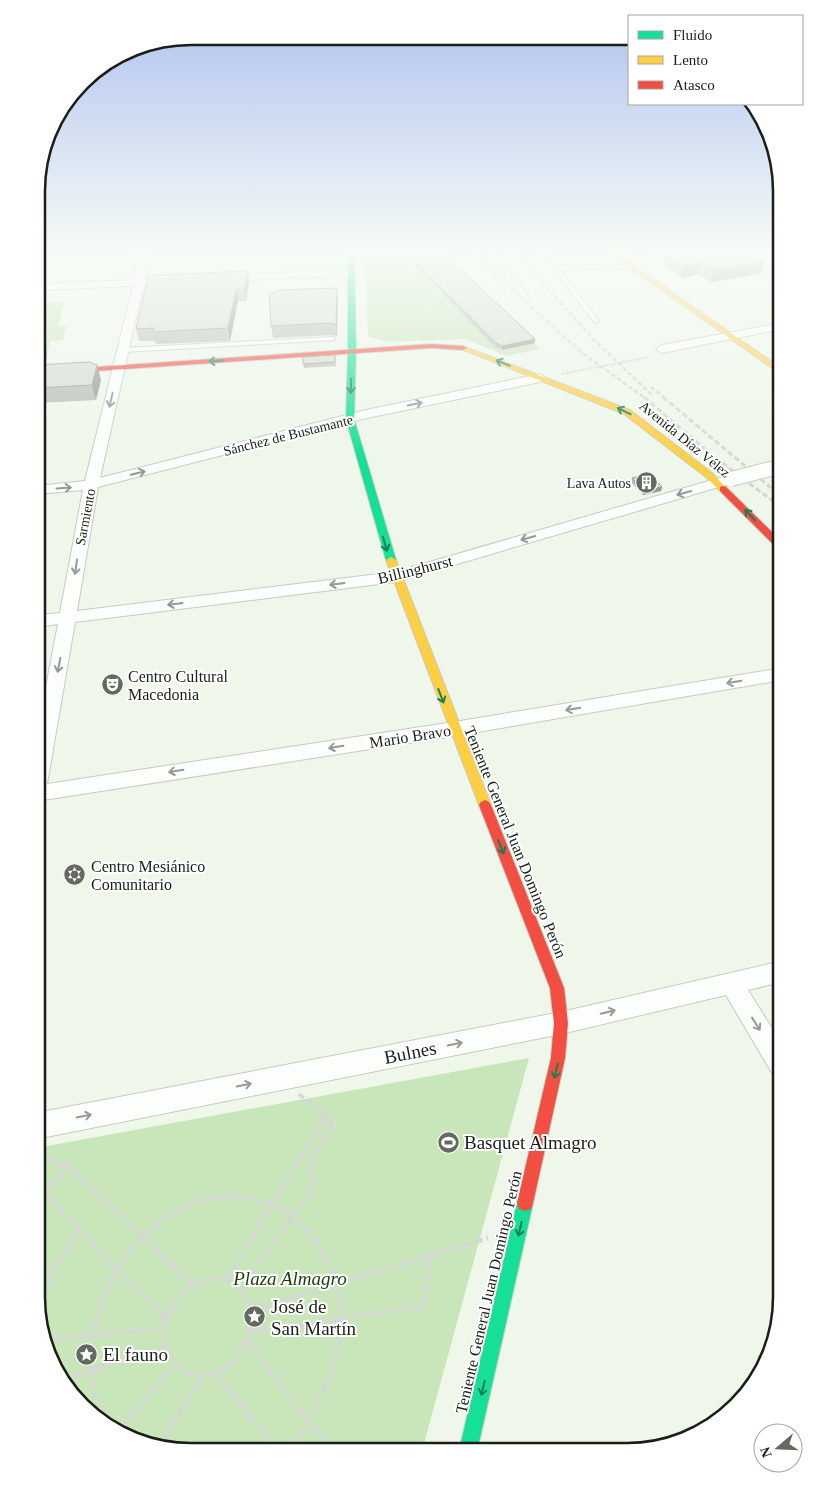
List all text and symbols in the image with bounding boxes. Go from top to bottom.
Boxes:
legend [628,15,803,105]
text: Fluido [673,27,712,43]
text: Lento [673,52,708,68]
text: Atasco [673,77,715,93]
one-way arrow [208,356,224,365]
one-way arrow [496,358,511,368]
one-way arrow [346,378,356,394]
one-way arrow [106,392,115,408]
street label: Avenida Díaz Vélez [636,398,733,481]
one-way arrow [406,399,422,408]
one-way arrow [617,406,632,415]
street label: Sánchez de Bustamante [222,412,354,459]
one-way arrow [130,468,146,477]
building icon: Lava Autos [635,471,659,495]
place label: Lava Autos [567,476,631,491]
one-way arrow [56,483,72,493]
street label: Sarmiento [73,487,98,547]
one-way arrow [677,488,693,498]
one-way arrow [744,509,756,522]
one-way arrow [521,534,537,544]
one-way arrow [381,535,390,551]
street label: Billinghurst [376,552,455,588]
one-way arrow [71,559,81,575]
one-way arrow [329,579,345,589]
one-way arrow [168,599,184,609]
one-way arrow [54,657,64,673]
place label: Centro Cultural Macedonia [128,668,229,703]
theatre icon: Centro Cultural Macedonia [100,673,124,697]
one-way arrow [726,677,742,687]
one-way arrow [437,688,446,703]
one-way arrow [566,704,582,714]
street label: Mario Bravo [368,722,452,751]
street label: Teniente General Juan Domingo Perón [460,724,570,961]
one-way arrow [329,742,345,752]
one-way arrow [168,767,184,777]
one-way arrow [497,839,506,855]
place label: Centro Mesiánico Comunitario [91,858,205,893]
synagogue icon: Centro Mesiánico Comunitario [63,863,87,887]
one-way arrow [600,1007,616,1016]
one-way arrow [752,1017,762,1031]
street label: Bulnes [382,1037,438,1068]
one-way arrow [446,1038,462,1048]
one-way arrow [550,1062,560,1078]
one-way arrow [235,1080,251,1089]
one-way arrow [76,1111,92,1121]
sports icon: Basquet Almagro [436,1130,460,1154]
place label: Basquet Almagro [464,1132,596,1153]
street label: Teniente General Juan Domingo Perón [452,1169,526,1415]
one-way arrow [515,1221,524,1237]
park label: Plaza Almagro [232,1268,347,1289]
place label: José de San Martín [271,1296,356,1339]
place icon: José de San Martín [243,1305,267,1329]
place icon: El fauno [75,1342,99,1366]
place label: El fauno [103,1344,168,1365]
one-way arrow [478,1379,487,1395]
north arrow [753,1423,803,1473]
text: N [757,1445,775,1459]

